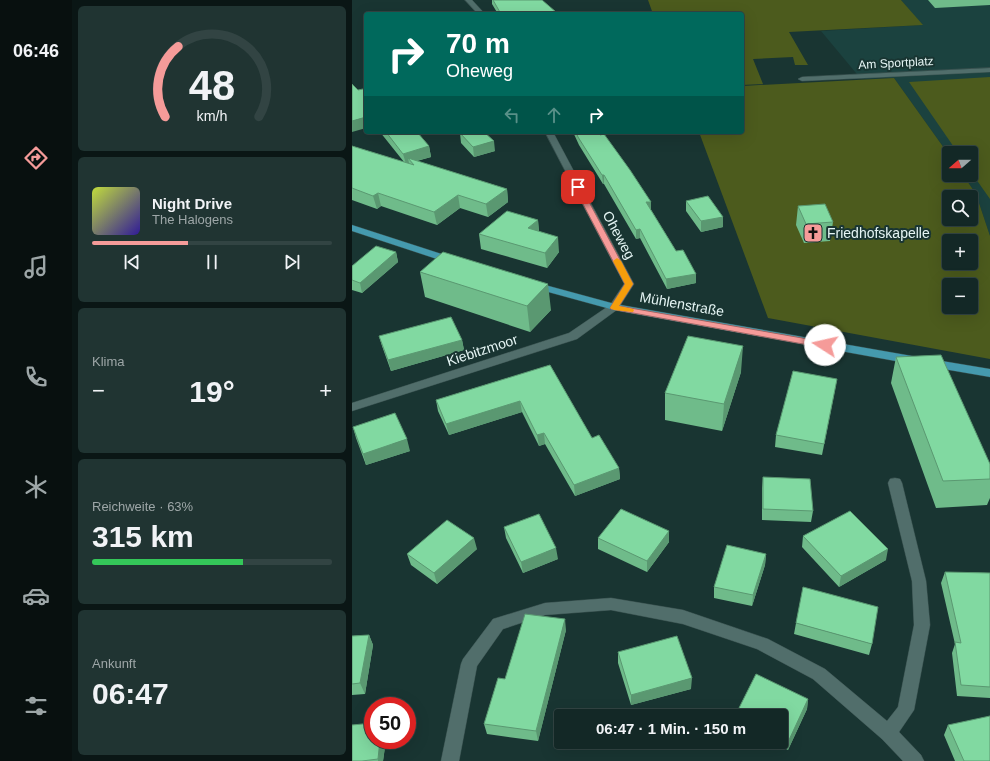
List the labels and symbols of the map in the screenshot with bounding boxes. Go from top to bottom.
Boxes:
street label: Am Sportplatz [858,54,934,72]
north arrow [942,146,978,182]
pin [561,170,595,204]
street label: Oheweg [600,208,638,262]
church icon: Friedhofskapelle [802,222,824,244]
place label: Friedhofskapelle [827,225,930,241]
street label: Mühlenstraße [638,289,726,319]
position arrow [804,324,846,366]
street label: Kiebitzmoor [444,331,520,369]
speed limit sign: 50 [364,697,416,749]

